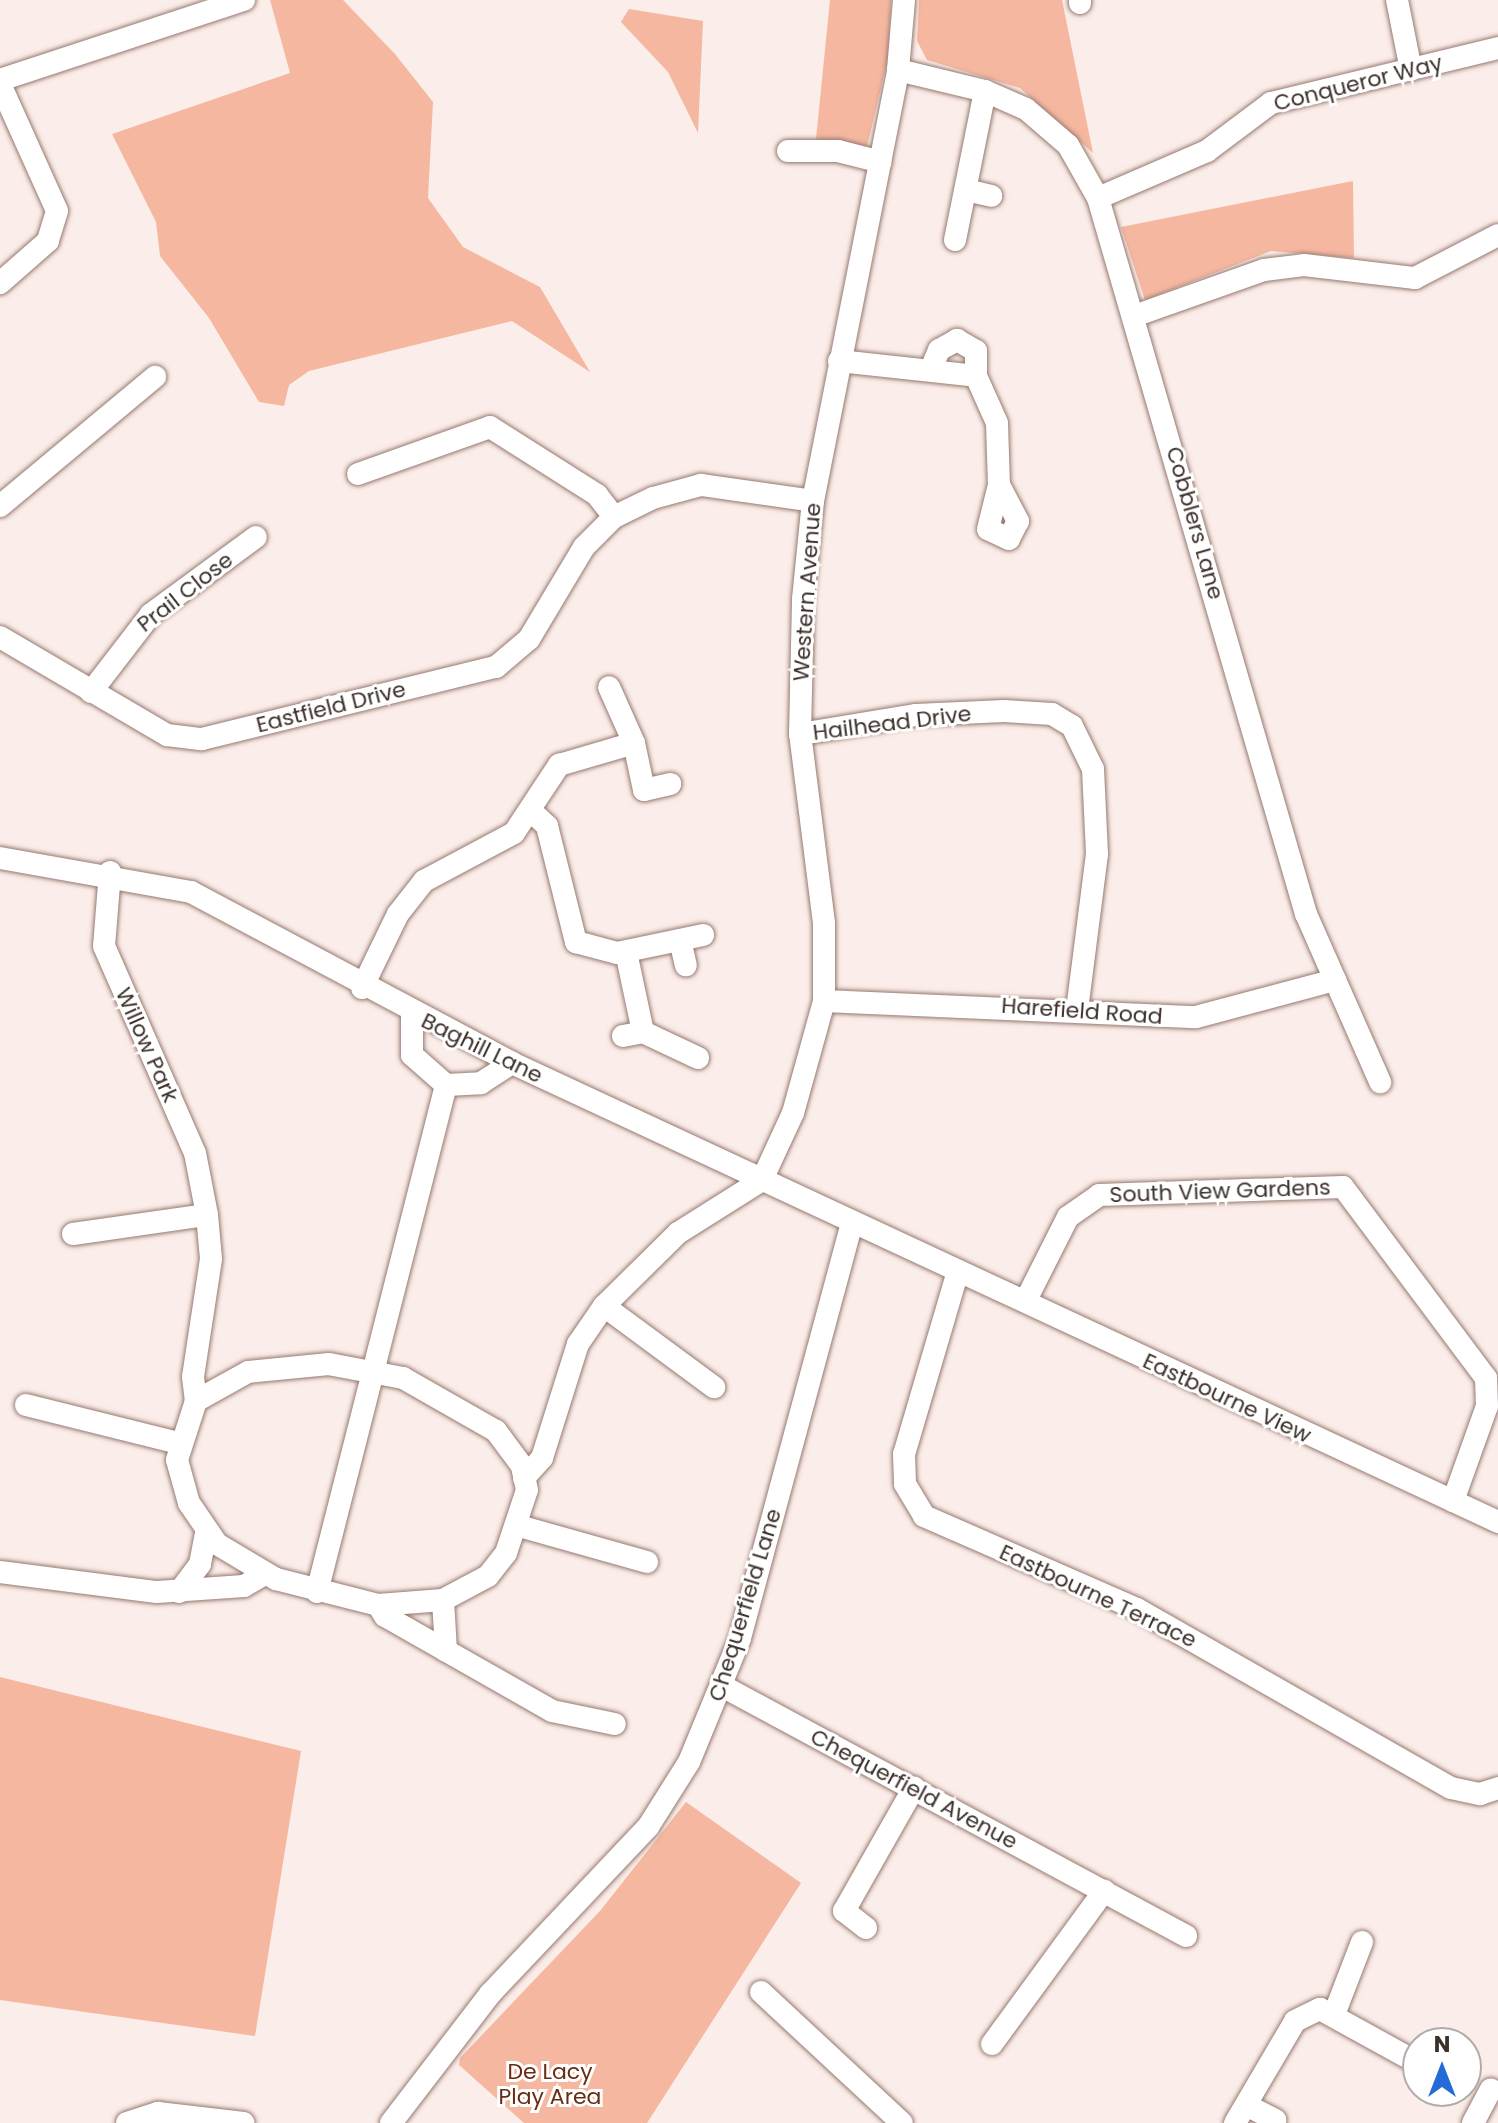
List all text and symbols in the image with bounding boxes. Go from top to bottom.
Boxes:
street label: Conqueror Way [1271,49,1445,117]
street label: Cobblers Lane [1161,444,1229,602]
street label: Western Avenue [788,502,826,682]
street label: Prail Close [132,546,238,638]
street label: Eastfield Drive [253,676,409,738]
street label: Hailhead Drive [811,700,973,746]
street label: Willow Park [110,984,184,1106]
street label: Harefield Road [1000,992,1164,1030]
street label: Baghill Lane [417,1007,547,1089]
street label: South View Gardens [1109,1174,1331,1208]
street label: Eastbourne View [1139,1347,1315,1449]
street label: Chequerfield Lane [703,1505,787,1705]
street label: Eastbourne Terrace [995,1539,1201,1653]
street label: Chequerfield Avenue [806,1723,1022,1855]
north arrow [1402,2027,1482,2107]
text: N [1434,2029,1450,2060]
park label: De Lacy Play Area [499,2058,601,2110]

